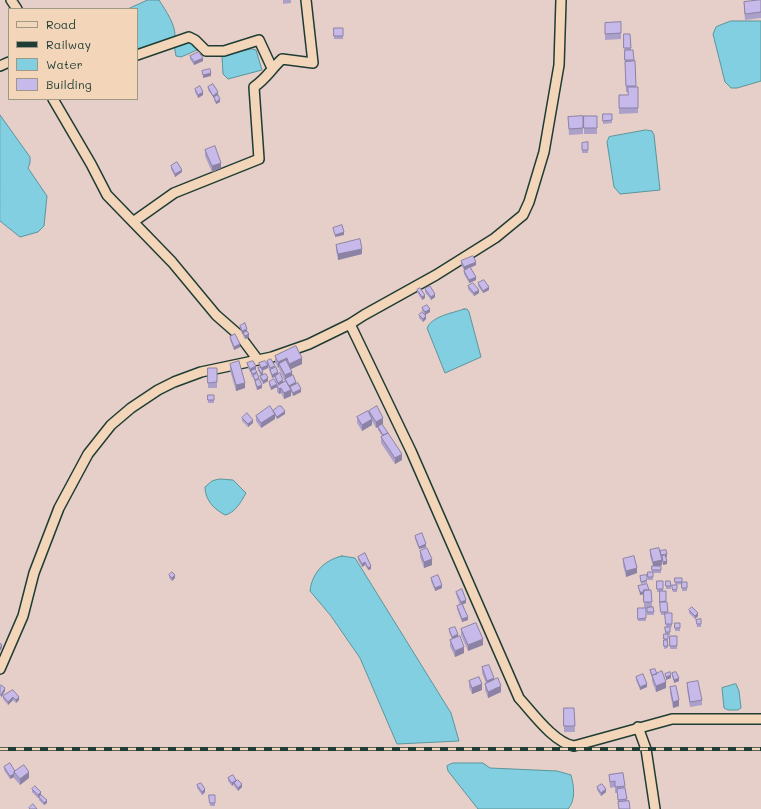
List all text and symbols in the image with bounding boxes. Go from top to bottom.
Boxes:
legend [8,8,138,100]
text: Road [46,16,76,32]
text: Railway [46,36,91,52]
text: Water [46,56,83,72]
text: Building [46,76,92,92]

